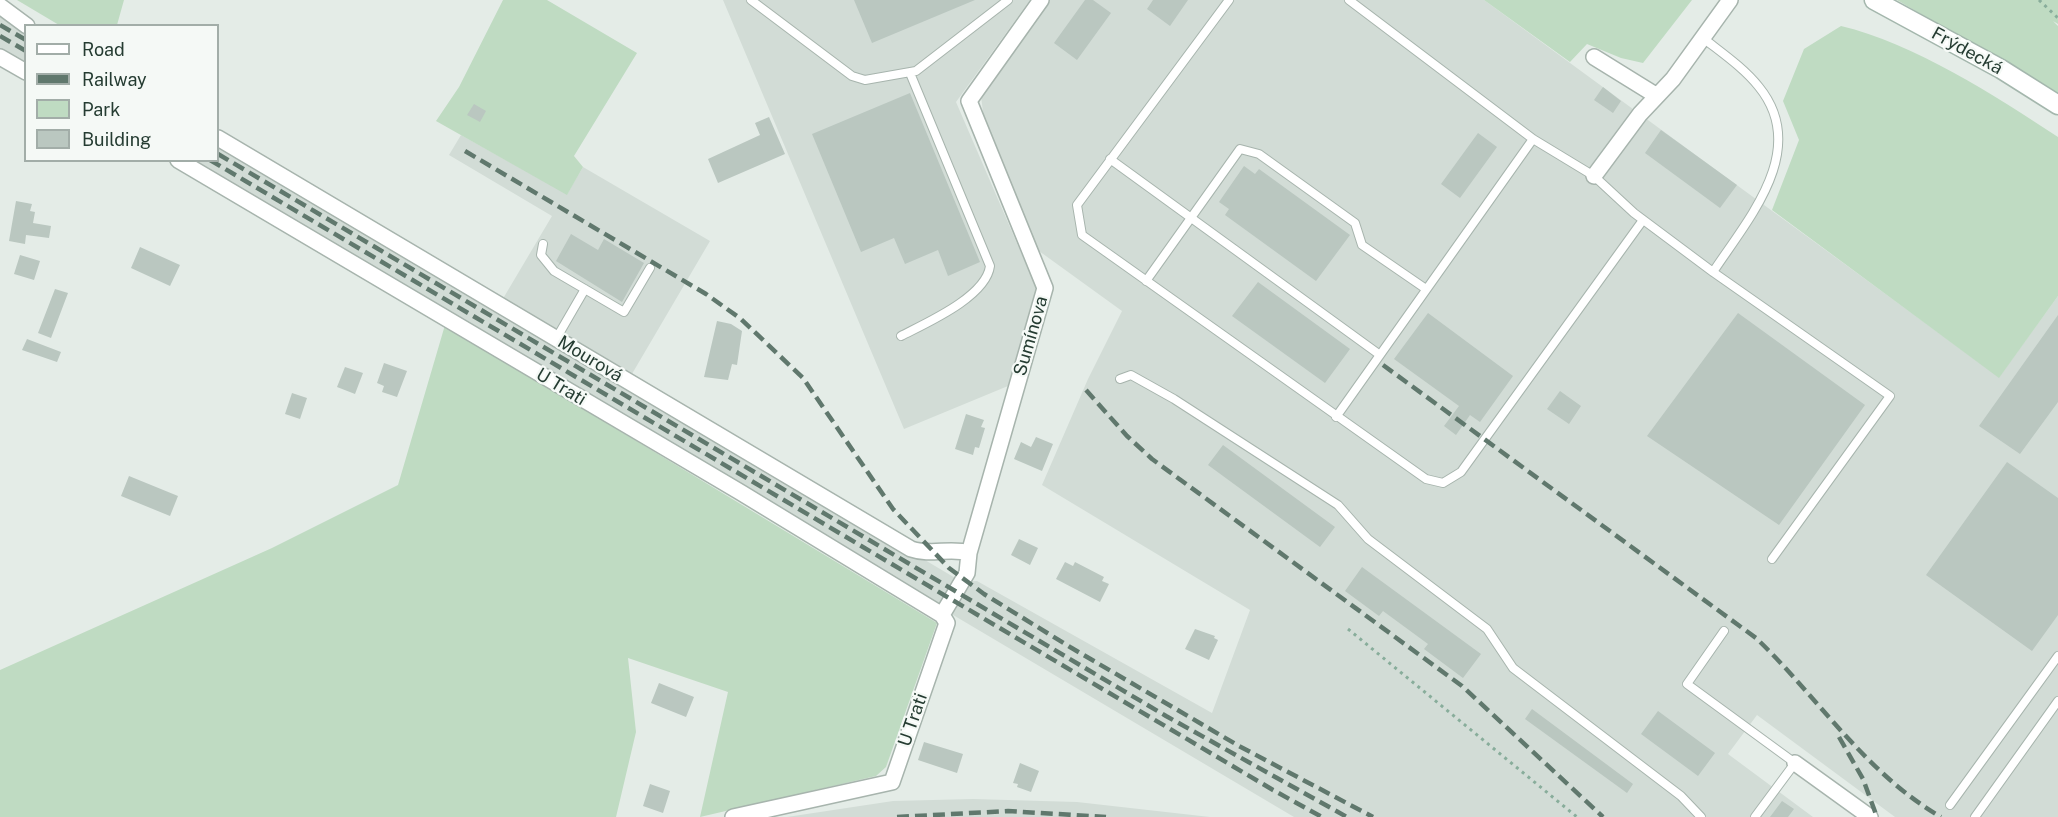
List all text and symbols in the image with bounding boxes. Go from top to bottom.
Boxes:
street label: Frýdecká [1928,23,2006,79]
legend [24,24,219,162]
text: Road [82,39,125,60]
text: Railway [82,69,147,90]
text: Park [82,99,120,120]
text: Building [82,129,151,150]
street label: Sumínova [1009,294,1053,378]
street label: Mourová [553,331,627,387]
street label: U Trati [532,364,590,410]
street label: U Trati [894,691,932,749]

